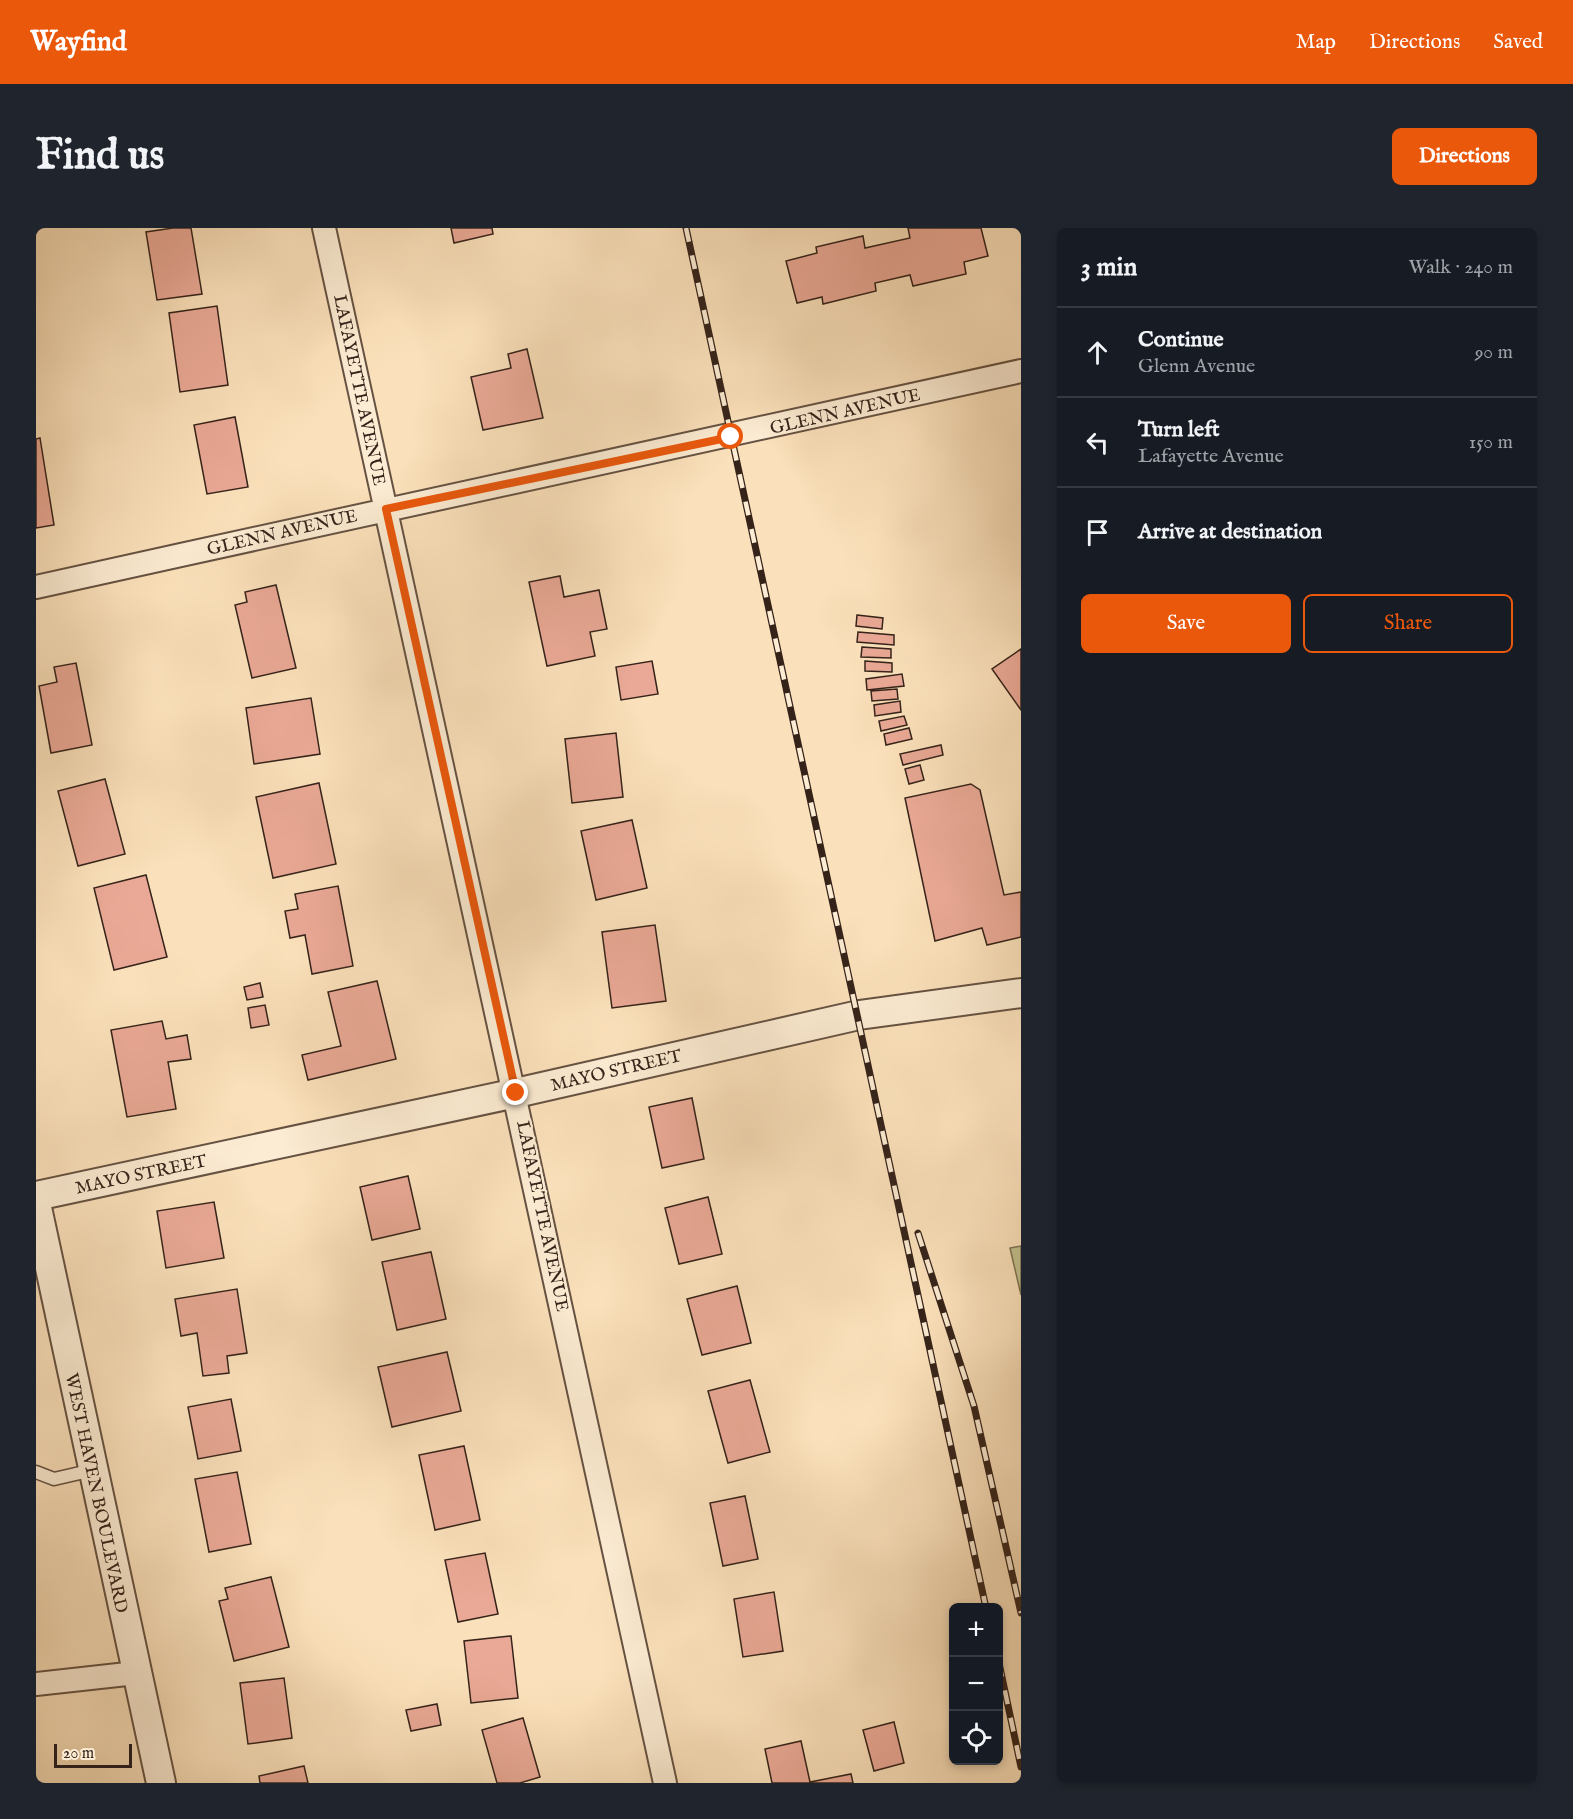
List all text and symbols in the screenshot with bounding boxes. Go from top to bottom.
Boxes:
text: Wayfind [30,25,127,60]
text: Map [1296,29,1336,56]
text: Directions [1369,29,1460,56]
text: Saved [1493,29,1543,56]
button: Directions [1392,128,1537,185]
text: Find us [36,130,164,183]
text: 3 min [1081,251,1137,284]
text: Walk · 240 m [1408,255,1513,280]
street label: LAFAYETTE AVENUE [327,293,390,488]
text: Continue [1138,326,1224,354]
icon: ahead [1081,336,1114,369]
text: 90 m [1475,340,1513,365]
text: Glenn Avenue [1138,354,1255,379]
street label: GLENN AVENUE [768,384,923,441]
text: Turn left [1138,416,1220,444]
route start [717,423,743,449]
icon: left [1081,426,1114,459]
text: 150 m [1469,430,1513,455]
text: Lafayette Avenue [1138,444,1284,469]
street label: GLENN AVENUE [205,505,360,562]
icon: arrive [1081,516,1114,549]
text: Arrive at destination [1138,518,1322,546]
button: Save [1081,594,1291,653]
button: Share [1303,594,1513,653]
street label: MAYO STREET [549,1045,684,1098]
route end [502,1079,528,1105]
street label: LAFAYETTE AVENUE [510,1119,573,1314]
street label: MAYO STREET [73,1150,209,1201]
street label: WEST HAVEN BOULEVARD [59,1371,132,1615]
map controls [949,1603,1003,1765]
button: + [949,1603,1003,1657]
button: − [949,1657,1003,1711]
button: locate [949,1711,1003,1765]
scale bar [54,1741,132,1768]
text: 20 m [63,1744,94,1764]

